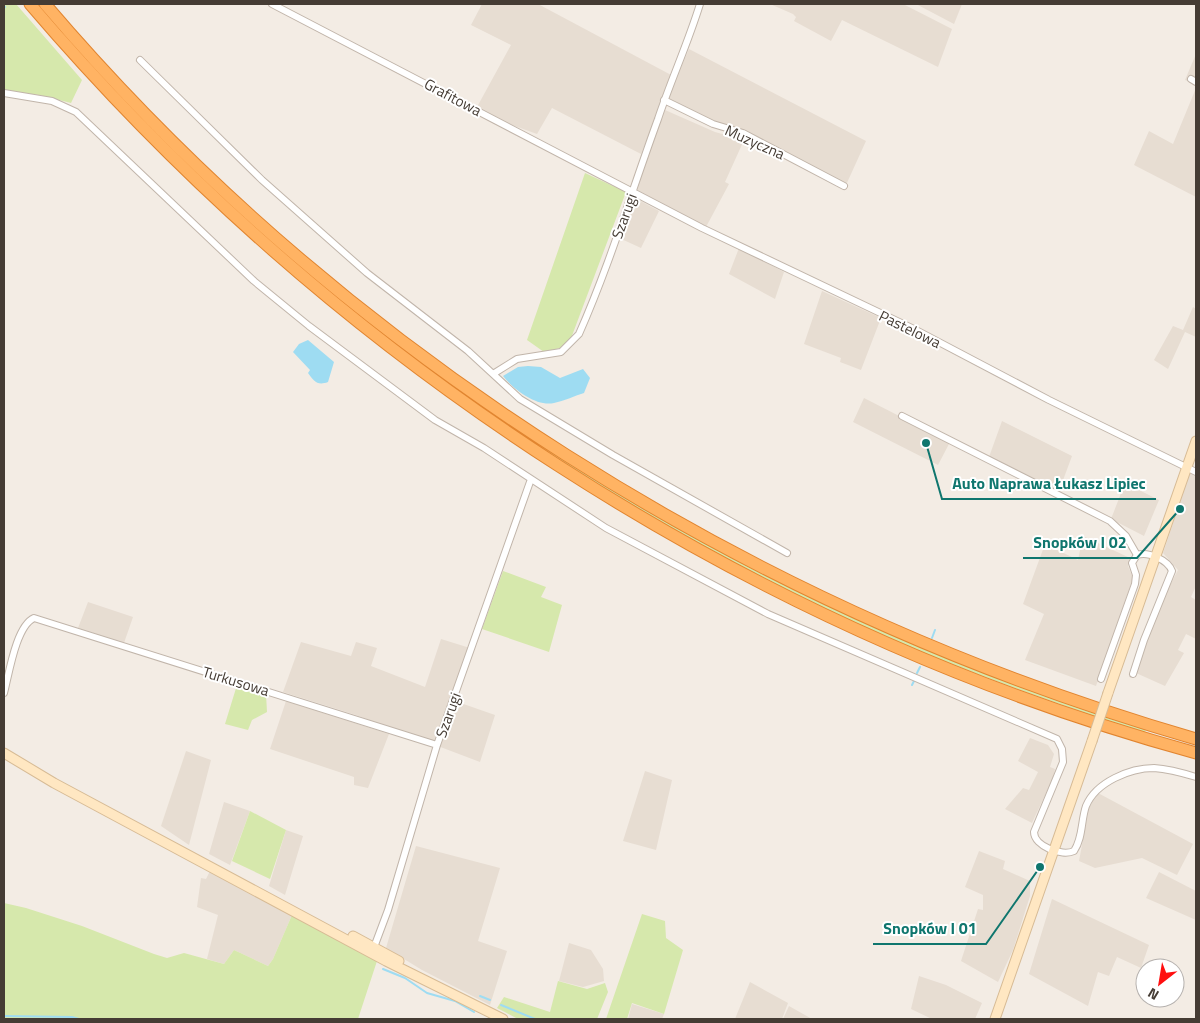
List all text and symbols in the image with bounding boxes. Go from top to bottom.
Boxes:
street label: Grafitowa [420,72,486,122]
street label: Muzyczna [721,119,789,166]
street label: Szarugi [605,190,643,242]
street label: Pastelowa [875,304,945,354]
callout: Auto Naprawa Łukasz Lipiec [942,468,1156,499]
text: Auto Naprawa Łukasz Lipiec [952,471,1146,495]
callout: Snopków I 02 [1023,527,1137,558]
text: Snopków I 02 [1033,530,1127,554]
street label: Turkusowa [200,660,273,702]
street label: Szarugi [429,689,467,741]
callout: Snopków I 01 [873,913,986,944]
text: Snopków I 01 [883,916,977,940]
north arrow [1135,958,1185,1008]
text: N [1143,983,1163,1006]

